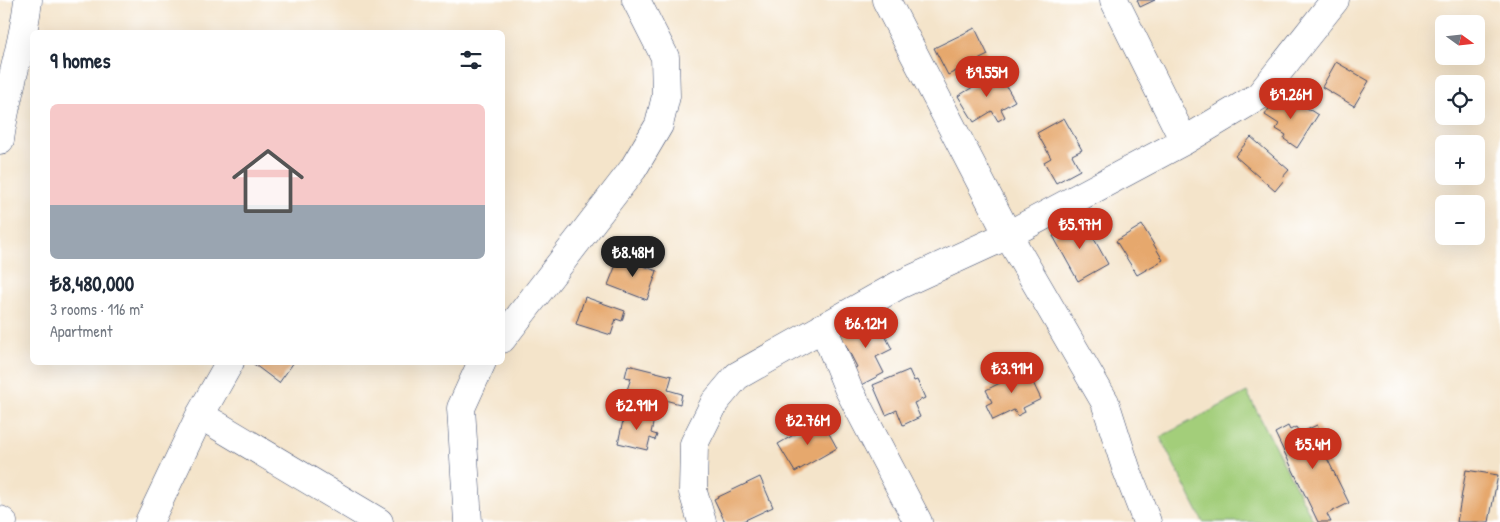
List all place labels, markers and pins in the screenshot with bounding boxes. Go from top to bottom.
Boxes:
pin: ₺9.55M [946,56,1028,98]
pin: ₺9.26M [1250,78,1332,120]
pin: ₺5.97M [1039,208,1121,250]
pin: ₺8.48M [592,236,674,278]
pin: ₺6.12M [825,306,907,349]
pin: ₺3.91M [971,352,1053,394]
pin: ₺2.91M [596,388,678,431]
pin: ₺2.76M [767,404,849,446]
pin: ₺5.4M [1278,428,1348,470]

